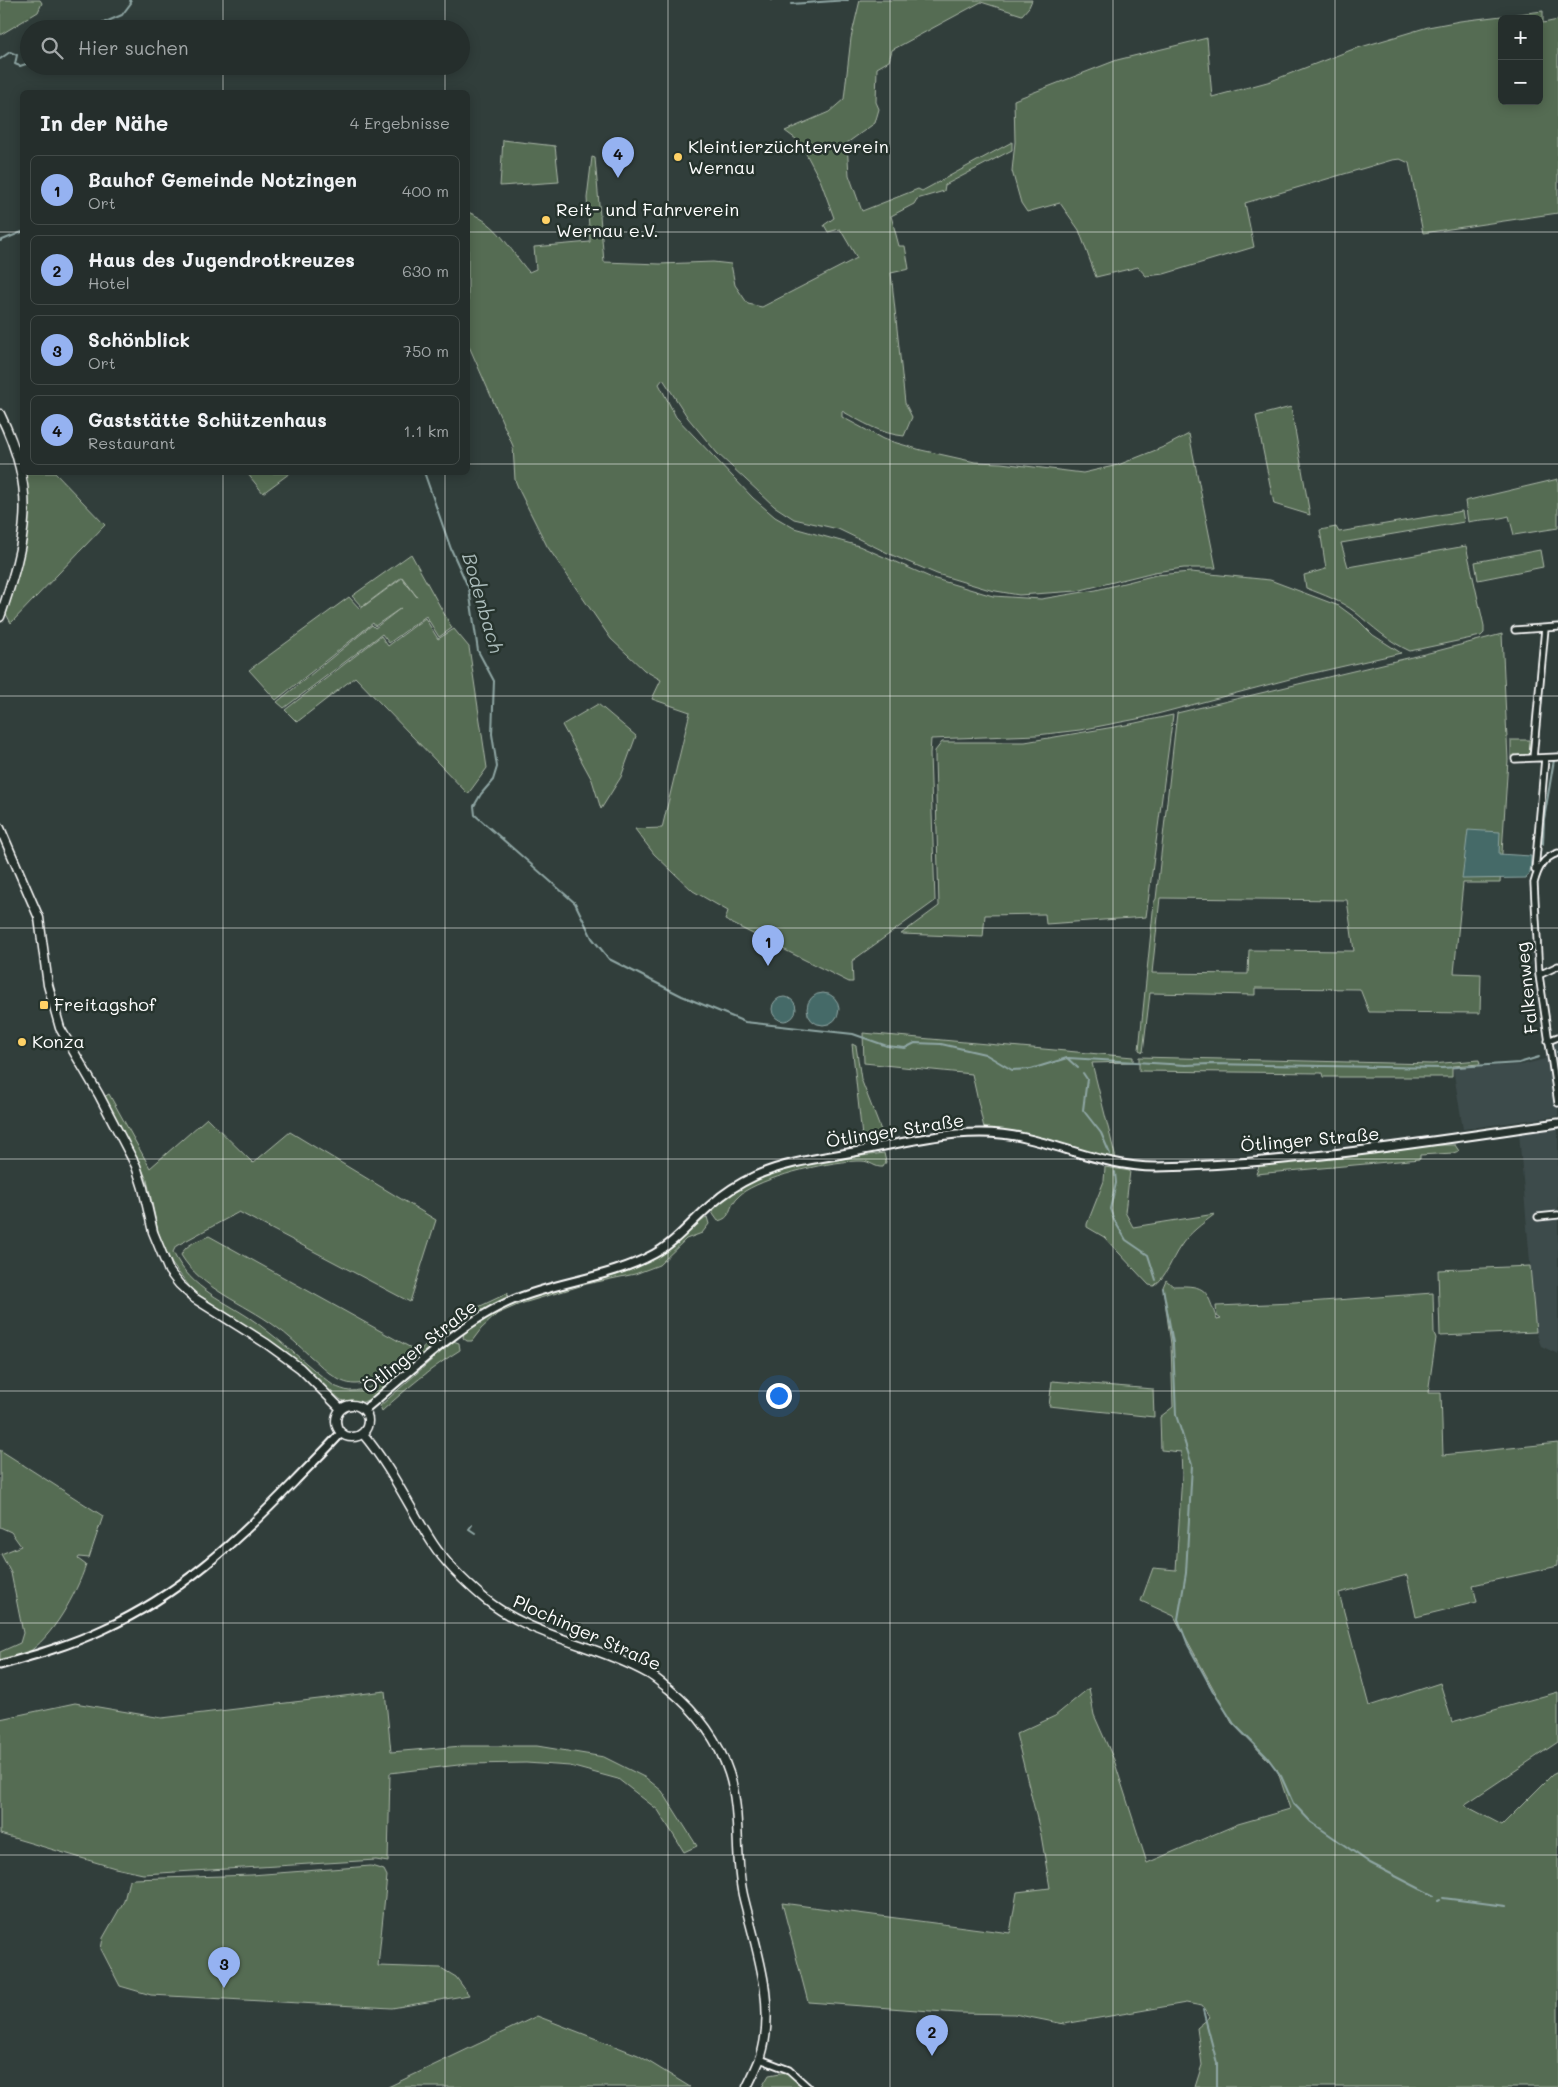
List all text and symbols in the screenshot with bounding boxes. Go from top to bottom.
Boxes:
map controls [1498,15,1543,105]
button: + [1498,15,1543,60]
search box [20,20,470,75]
icon: search [38,34,66,62]
text: Hier suchen [78,35,189,60]
button: − [1498,60,1543,105]
text: In der Nähe [40,109,168,136]
text: 4 Ergebnisse [350,112,450,133]
place label: Kleintierzüchterverein Wernau [688,134,889,179]
pin: 4 [602,137,634,178]
marker: Kleintierzüchterverein Wernau [672,151,684,163]
text: Bauhof Gemeinde Notzingen [88,167,357,192]
text: 1 [53,180,61,201]
text: 400 m [402,180,449,201]
text: Ort [88,192,116,213]
place label: Reit- und Fahrverein Wernau e.V. [556,197,739,242]
marker: Reit- und Fahrverein Wernau e.V. [540,214,552,226]
text: Haus des Jugendrotkreuzes [88,247,355,272]
text: 2 [53,260,61,281]
text: 630 m [402,260,449,281]
text: Hotel [88,272,130,293]
text: Schönblick [88,327,190,352]
text: 3 [52,340,62,361]
text: 750 m [403,340,449,361]
text: Ort [88,352,116,373]
text: Gaststätte Schützenhaus [88,407,327,432]
text: 4 [52,420,62,441]
text: 1.1 km [404,420,449,441]
text: Restaurant [88,432,176,453]
water label: Bodenbach [457,550,510,656]
pin: 1 [752,925,784,966]
street label: Falkenweg [1509,941,1543,1035]
place label: Freitagshof [54,992,157,1016]
marker: Freitagshof [38,999,50,1011]
place label: Konza [32,1029,85,1053]
marker: Konza [16,1036,28,1048]
street label: Ötlinger Straße [824,1107,966,1153]
street label: Ötlinger Straße [1239,1121,1380,1157]
street label: Ötlinger Straße [357,1294,482,1399]
your location [766,1383,792,1409]
street label: Plochinger Straße [510,1589,665,1676]
pin: 3 [208,1947,240,1988]
pin: 2 [916,2015,948,2056]

